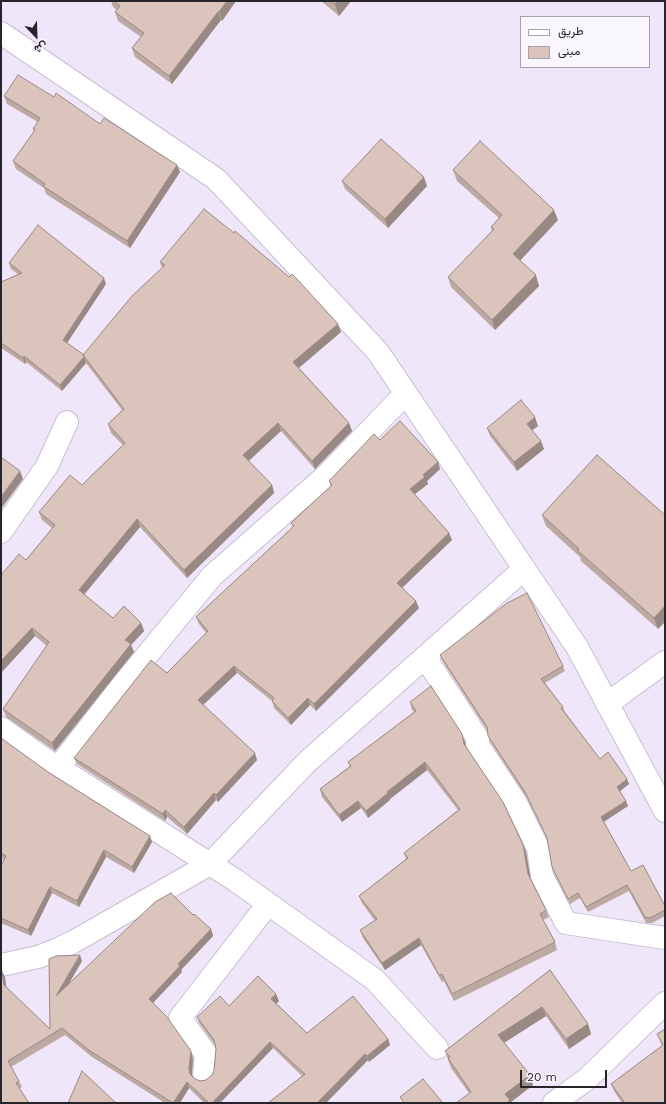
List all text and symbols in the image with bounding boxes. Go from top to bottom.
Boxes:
north arrow [16,16,56,56]
legend [520,16,650,68]
text: طريق [558,24,583,38]
text: ش [32,39,50,56]
text: مبنى [558,44,580,58]
scale bar [522,1062,609,1088]
text: 20 m [527,1070,557,1084]

